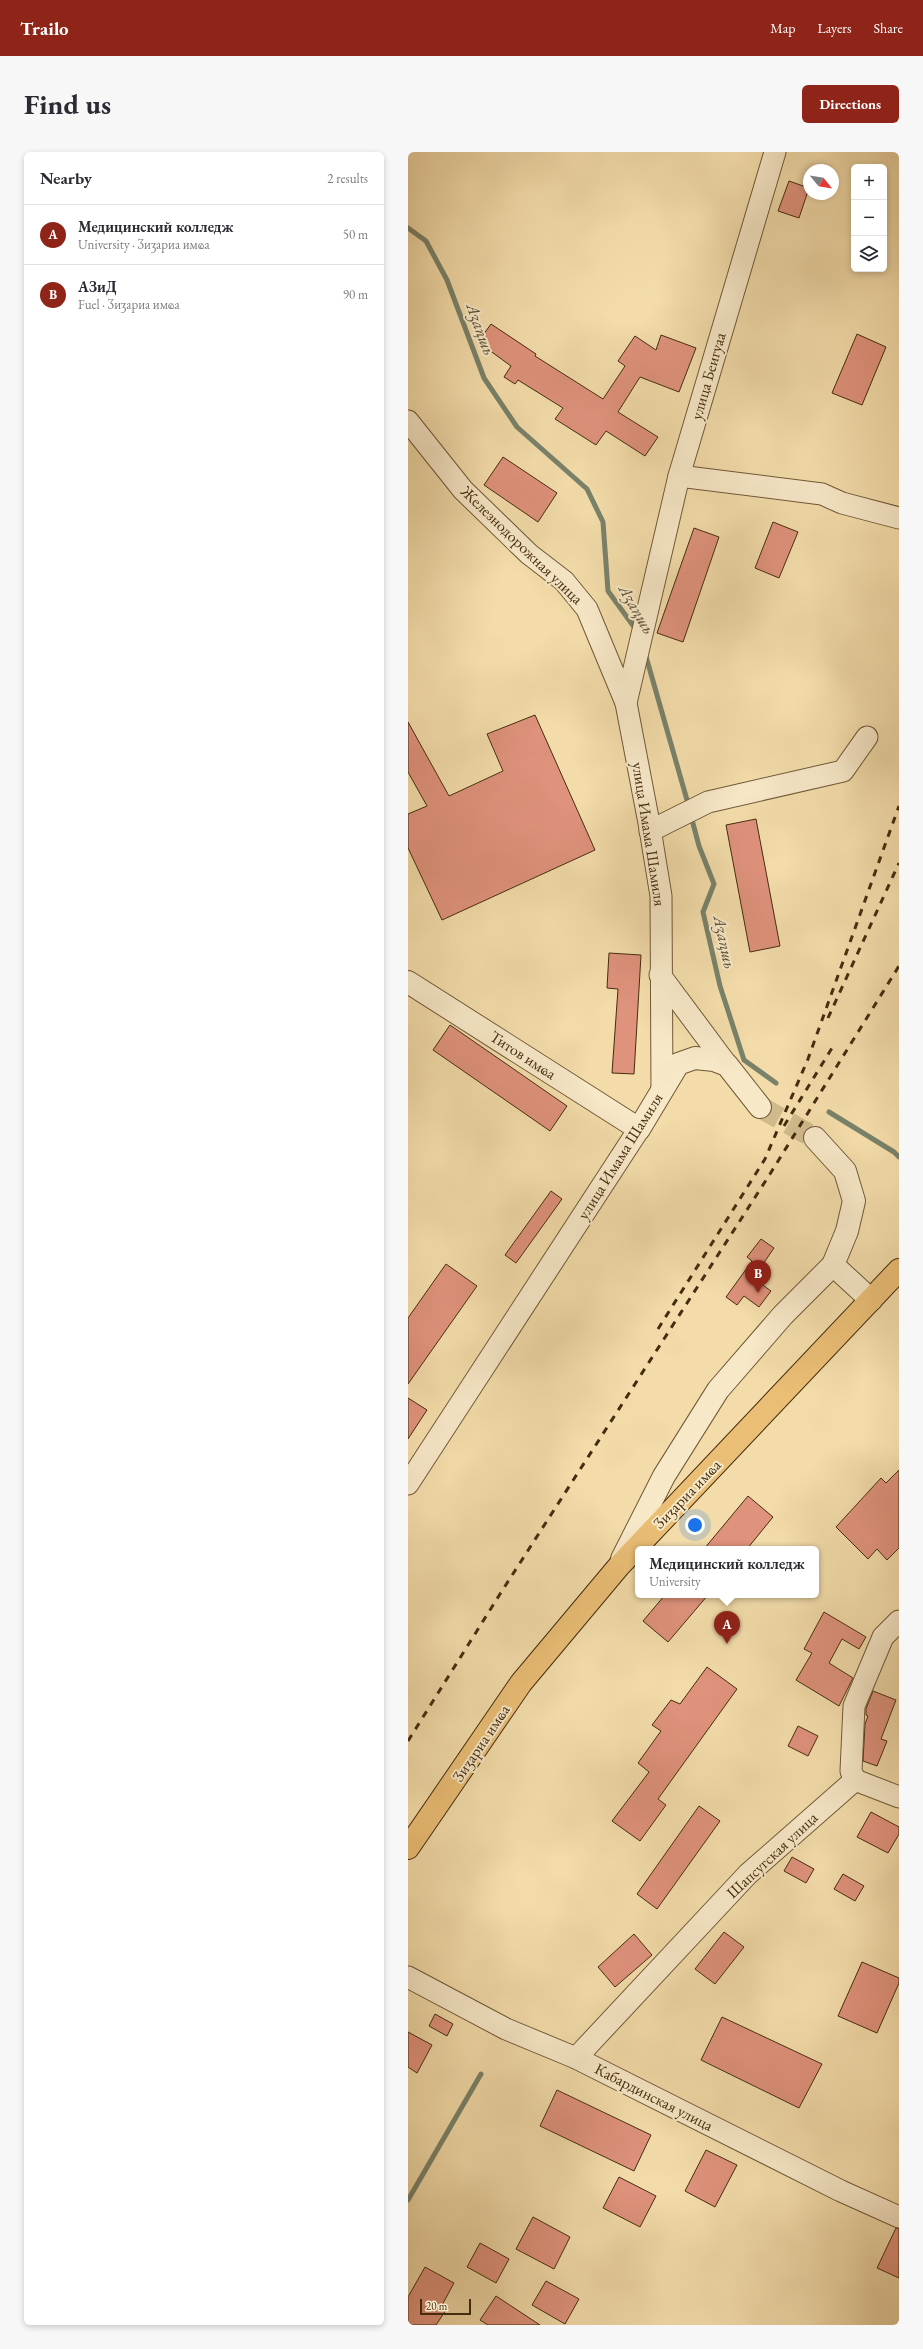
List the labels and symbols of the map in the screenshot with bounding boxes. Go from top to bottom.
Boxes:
north arrow [803,164,839,200]
water label: Аӡаԥшь [461,298,501,358]
street label: улица Беигуаа [686,329,731,422]
street label: Железнодорожная улица [456,480,588,609]
water label: Аӡаԥшь [613,579,660,638]
street label: улица Имама Шамиля [627,760,671,908]
water label: Аӡаԥшь [708,911,741,971]
street label: Титов имҩа [486,1026,561,1085]
street label: улица Имама Шамиля [573,1089,667,1223]
pin: B [745,1260,771,1293]
street label: Ӡиӡариа имҩа [649,1454,726,1533]
your location [685,1515,705,1535]
pin: A [714,1611,740,1644]
street label: Ӡиӡариа имҩа [447,1700,515,1786]
street label: Шапсугская улица [722,1807,823,1903]
street label: Кабардинская улица [591,2058,717,2136]
scale bar [420,2297,471,2316]

